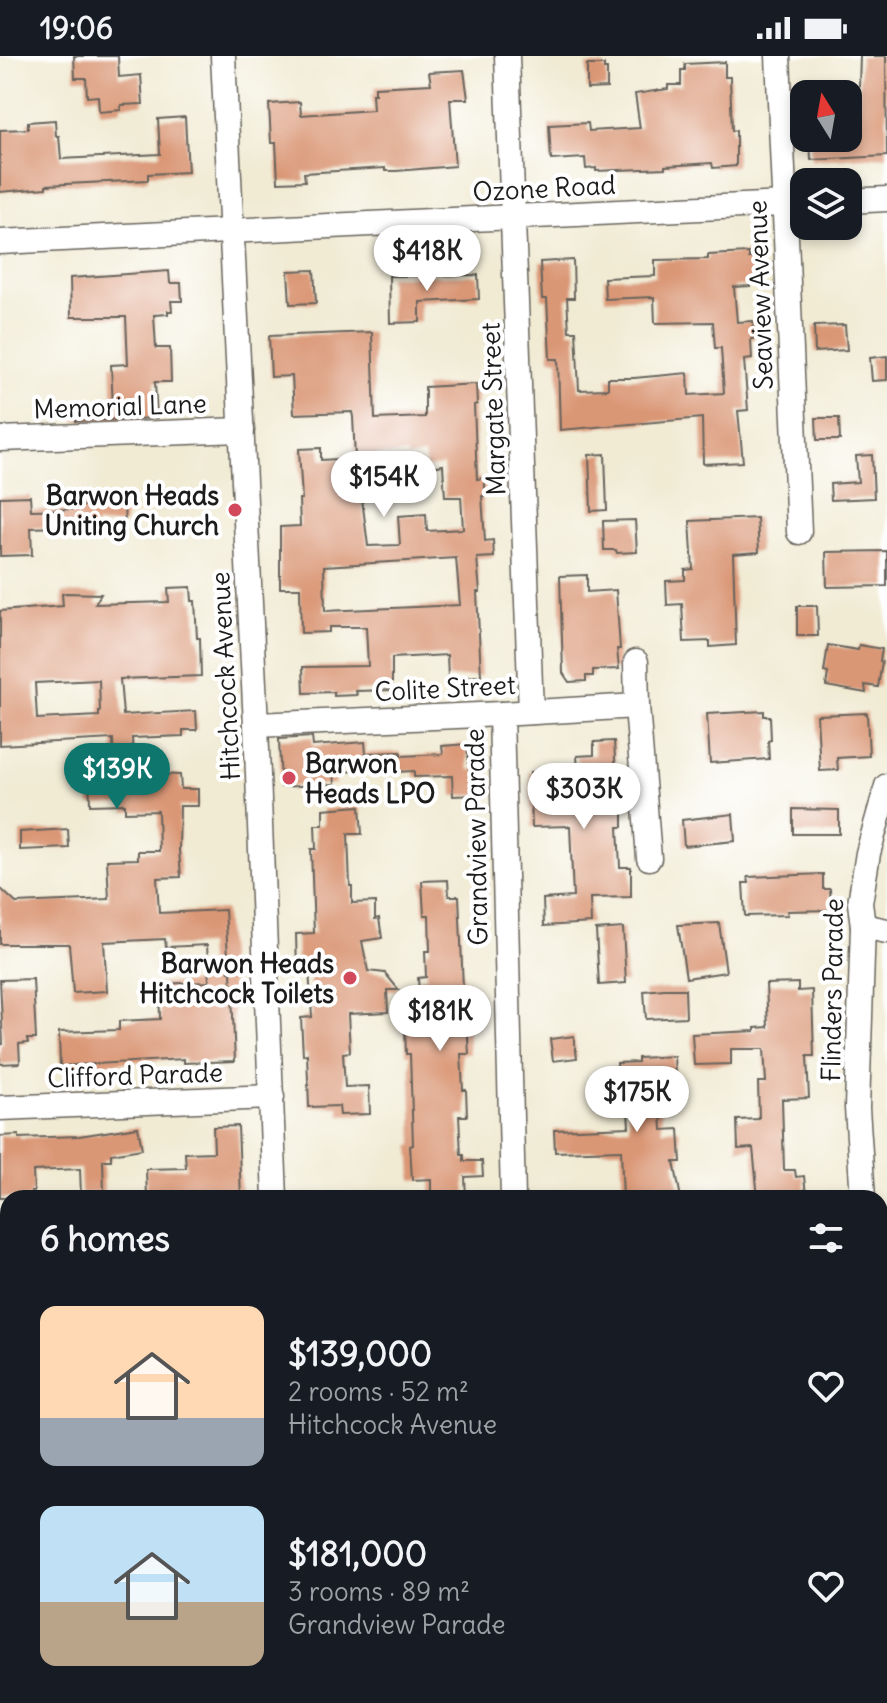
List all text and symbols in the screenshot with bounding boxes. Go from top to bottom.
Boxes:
text: 19:06 [40,9,113,47]
north arrow [790,80,862,152]
map controls [790,80,862,240]
street label: Ozone Road [472,168,616,208]
button: layers [790,168,862,240]
street label: Seaview Avenue [740,200,780,390]
pin: $418K [371,225,483,293]
text: $418K [392,234,462,267]
street label: Margate Street [473,321,513,496]
street label: Memorial Lane [33,386,207,426]
pin: $154K [328,451,440,519]
text: $154K [349,460,419,493]
place label: Barwon Heads Uniting Church [44,479,219,542]
marker: Barwon Heads Uniting Church [226,501,244,519]
street label: Hitchcock Avenue [203,571,247,781]
street label: Colite Street [374,668,517,708]
street label: Grandview Parade [458,728,494,946]
pin: $139K [61,743,173,811]
place label: Barwon Heads LPO [305,747,435,810]
text: $139K [82,752,152,785]
pin: $303K [528,763,640,831]
marker: Barwon Heads LPO [280,769,298,787]
text: $303K [545,772,623,805]
street label: Flinders Parade [814,898,850,1082]
place label: Barwon Heads Hitchcock Toilets [139,947,334,1010]
marker: Barwon Heads Hitchcock Toilets [341,969,359,987]
pin: $181K [384,985,496,1053]
text: $181K [407,994,473,1027]
street label: Clifford Parade [47,1055,223,1095]
pin: $175K [581,1066,693,1134]
text: $175K [603,1075,671,1108]
icon: filters [804,1216,848,1260]
text: 6 homes [40,1217,170,1260]
text: $139,000 [288,1332,432,1375]
icon: home [104,1338,200,1434]
icon: heart [804,1364,848,1408]
text: 2 rooms · 52 m² [288,1375,469,1408]
text: Hitchcock Avenue [288,1408,497,1441]
text: $181,000 [288,1532,427,1575]
icon: home [104,1538,200,1634]
icon: heart [804,1564,848,1608]
text: 3 rooms · 89 m² [288,1575,470,1608]
text: Grandview Parade [288,1608,505,1641]

